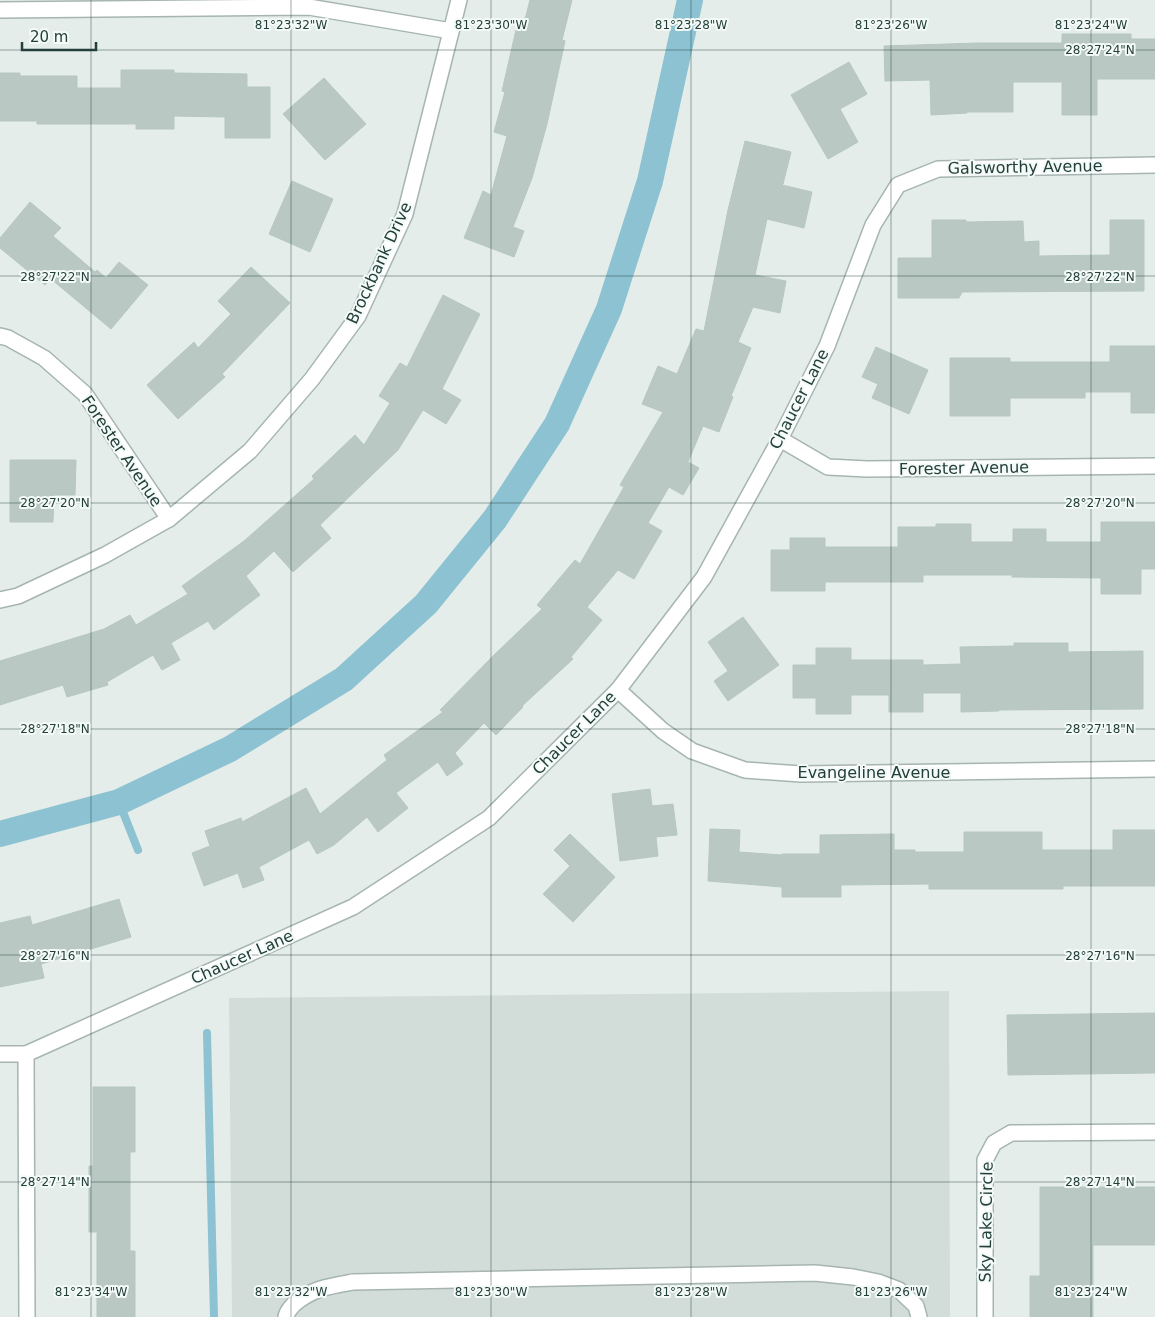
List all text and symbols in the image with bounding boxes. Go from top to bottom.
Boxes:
text: 81°23'32"W [255,18,327,32]
text: 81°23'30"W [455,18,527,32]
text: 81°23'28"W [655,18,727,32]
text: 81°23'26"W [855,18,927,32]
text: 81°23'24"W [1055,18,1127,32]
scale bar [22,20,96,52]
text: 20 m [30,28,68,46]
text: 28°27'24"N [1065,43,1135,57]
street label: Galsworthy Avenue [947,156,1103,178]
street label: Brockbank Drive [342,199,416,327]
text: 28°27'22"N [20,270,90,284]
text: 28°27'22"N [1065,270,1135,284]
street label: Chaucer Lane [766,346,832,452]
street label: Forester Avenue [78,392,166,510]
street label: Forester Avenue [899,457,1029,479]
text: 28°27'20"N [20,496,90,510]
text: 28°27'20"N [1065,496,1135,510]
street label: Chaucer Lane [528,687,620,779]
text: 28°27'18"N [20,722,90,736]
text: 28°27'18"N [1065,722,1135,736]
street label: Evangeline Avenue [798,763,950,782]
street label: Chaucer Lane [188,926,296,988]
text: 28°27'16"N [20,949,90,963]
text: 28°27'16"N [1065,949,1135,963]
street label: Sky Lake Circle [975,1161,997,1283]
text: 28°27'14"N [20,1175,90,1189]
text: 28°27'14"N [1065,1175,1135,1189]
text: 81°23'34"W [55,1285,127,1299]
text: 81°23'32"W [255,1285,327,1299]
text: 81°23'30"W [455,1285,527,1299]
text: 81°23'28"W [655,1285,727,1299]
text: 81°23'26"W [855,1285,927,1299]
text: 81°23'24"W [1055,1285,1127,1299]

